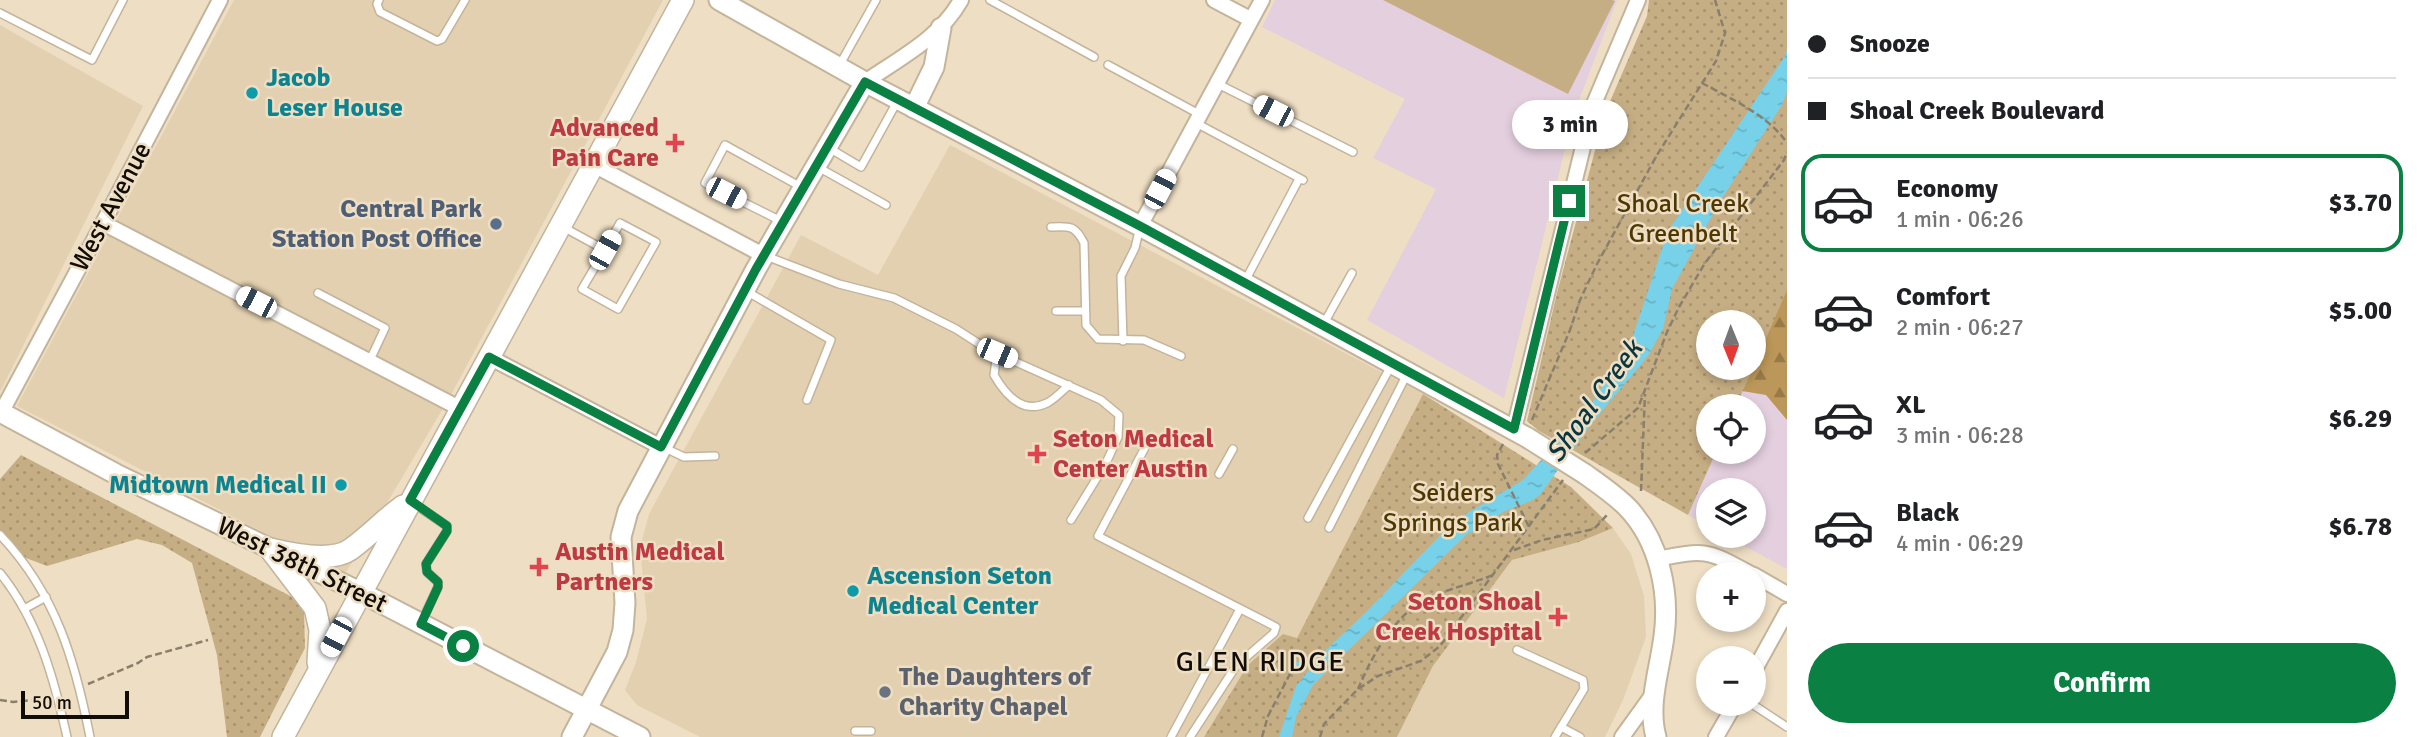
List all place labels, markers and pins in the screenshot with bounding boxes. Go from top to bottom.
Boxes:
place label: Jacob Leser House [266,62,403,124]
marker: Jacob Leser House [244,85,260,101]
place label: Advanced Pain Care [550,112,659,174]
marker: Advanced Pain Care [665,133,685,153]
place label: Central Park Station Post Office [272,193,482,255]
marker: Central Park Station Post Office [488,216,504,232]
place label: Seton Medical Center Austin [1053,423,1214,485]
marker: Seton Medical Center Austin [1027,444,1047,464]
place label: Midtown Medical II [109,469,327,501]
marker: Midtown Medical II [333,477,349,493]
place label: Austin Medical Partners [555,536,725,598]
marker: Austin Medical Partners [529,557,549,577]
place label: Ascension Seton Medical Center [867,560,1052,622]
marker: Ascension Seton Medical Center [845,583,861,599]
place label: Seton Shoal Creek Hospital [1375,586,1542,648]
marker: Seton Shoal Creek Hospital [1548,607,1568,627]
place label: The Daughters of Charity Chapel [899,661,1092,723]
marker: The Daughters of Charity Chapel [877,684,893,700]

